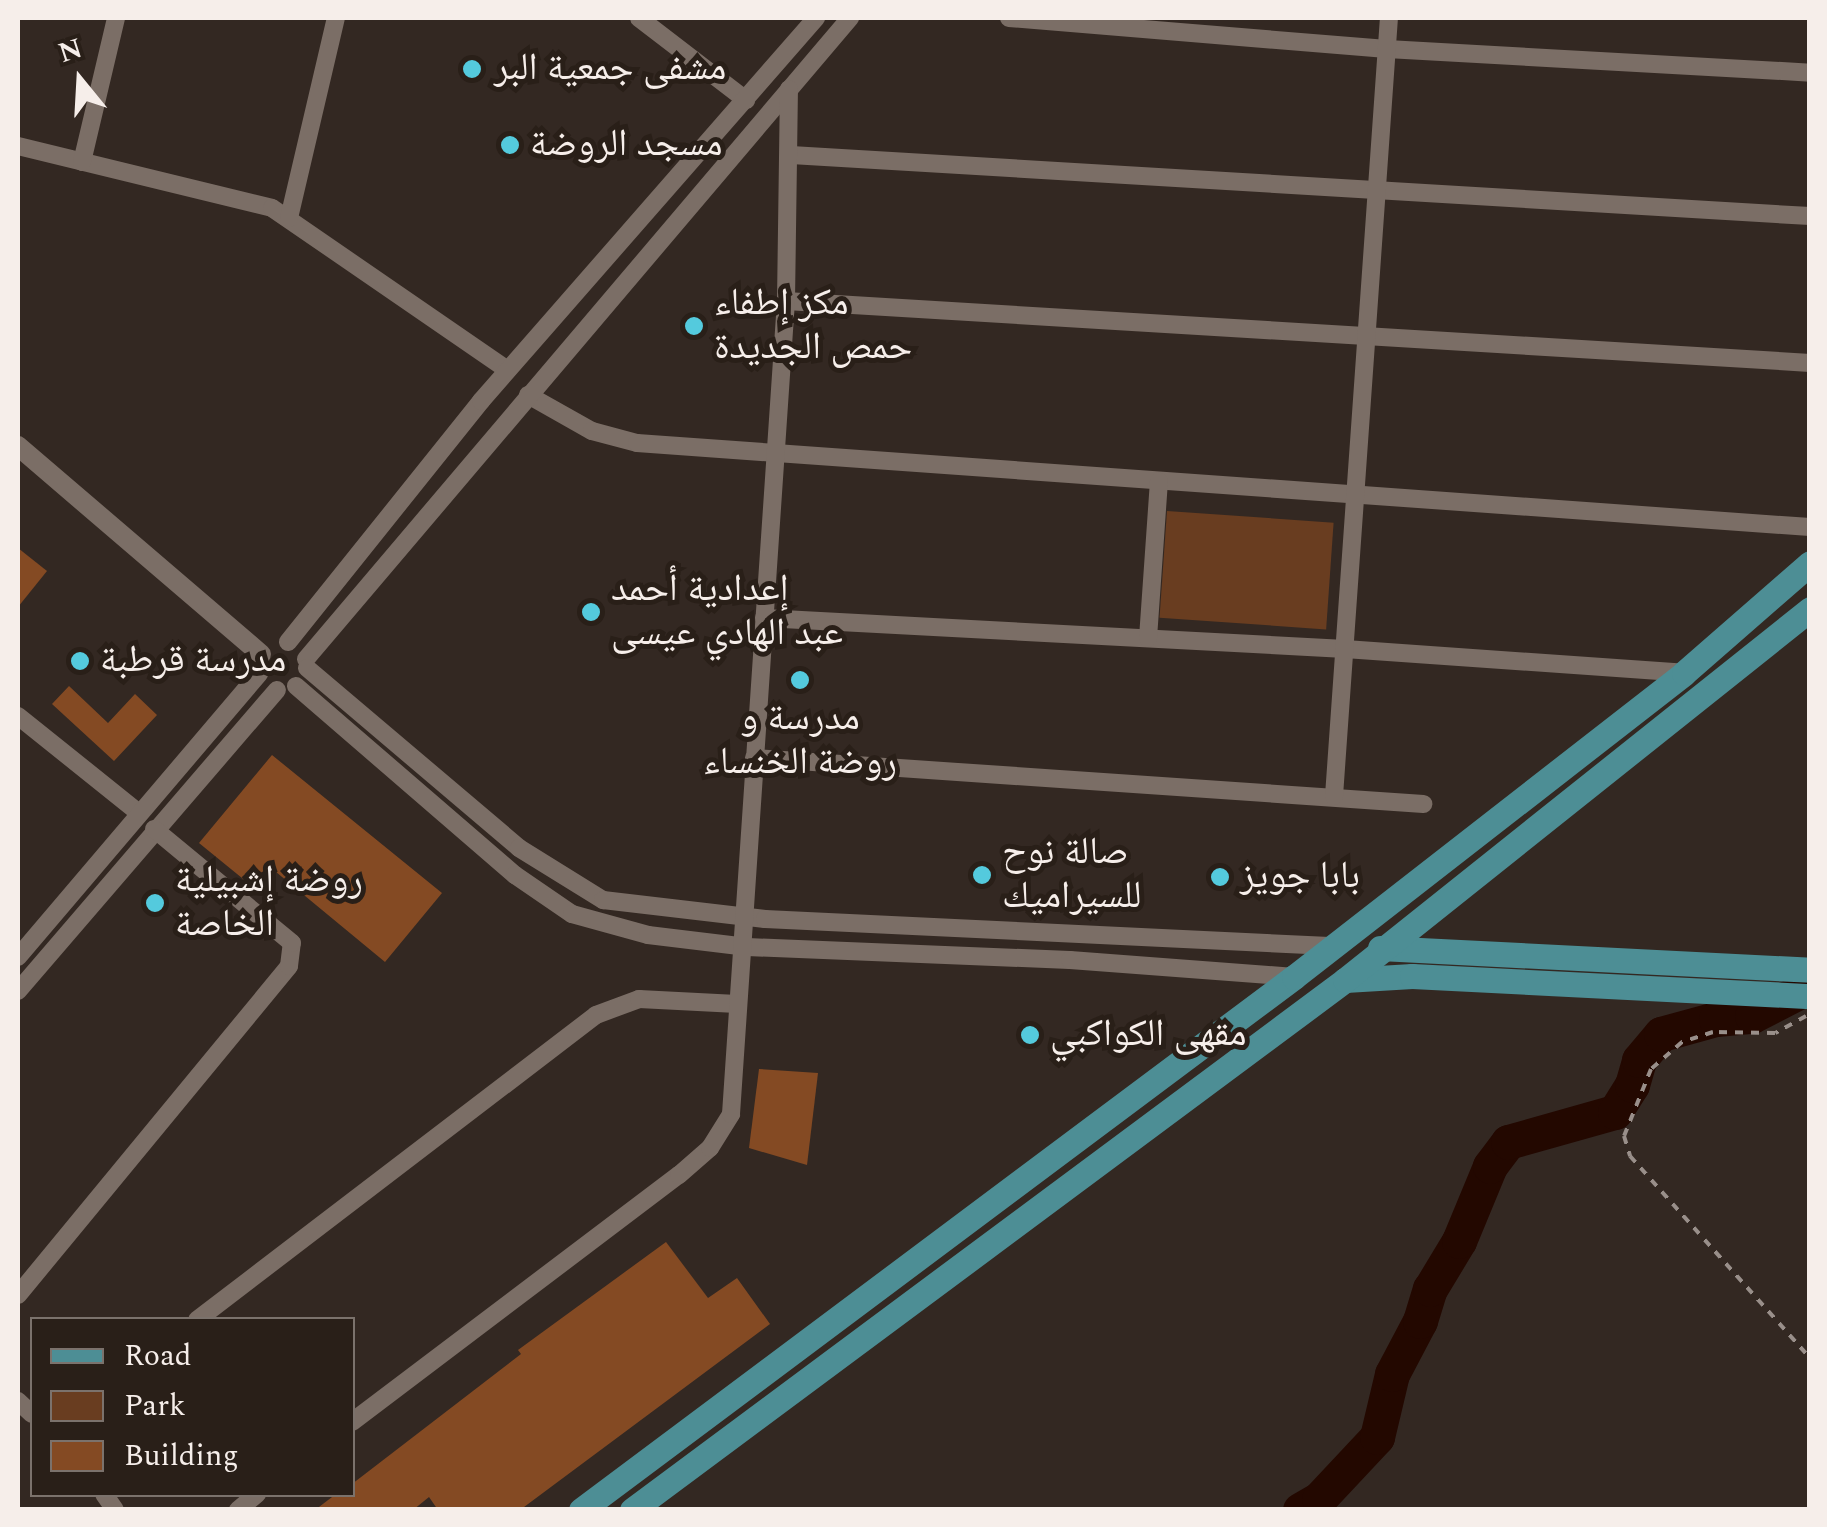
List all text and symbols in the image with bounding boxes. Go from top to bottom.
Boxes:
text: N [53,27,88,75]
north arrow [30,30,130,130]
place label: مشفى جمعية البر [494,46,726,92]
marker: مشفى جمعية البر [459,56,485,82]
place label: مسجد الروضة [530,122,723,168]
marker: مسجد الروضة [499,134,521,156]
place label: مكز إطفاء حمص الجديدة [714,281,912,370]
marker: مكز إطفاء حمص الجديدة [683,315,705,337]
place label: إعدادية أحمد عبد الهادي عيسى [611,567,843,656]
marker: إعدادية أحمد عبد الهادي عيسى [580,601,602,623]
place label: مدرسة قرطبة [100,638,286,684]
marker: مدرسة قرطبة [69,650,91,672]
marker: مدرسة و روضة الخنساء [789,669,811,691]
place label: مدرسة و روضة الخنساء [703,696,897,786]
place label: صالة نوح للسيراميك [1002,830,1142,919]
place label: بابا جويز [1240,854,1360,900]
place label: روضة إشبيلية الخاصة [175,858,363,948]
marker: صالة نوح للسيراميك [971,864,993,886]
marker: بابا جويز [1209,866,1231,888]
marker: روضة إشبيلية الخاصة [144,892,166,914]
place label: مقهى الكواكبي [1050,1012,1246,1058]
marker: مقهى الكواكبي [1019,1024,1041,1046]
legend [30,1317,355,1497]
text: Road [124,1333,192,1379]
text: Park [124,1383,186,1429]
text: Building [124,1433,239,1479]

